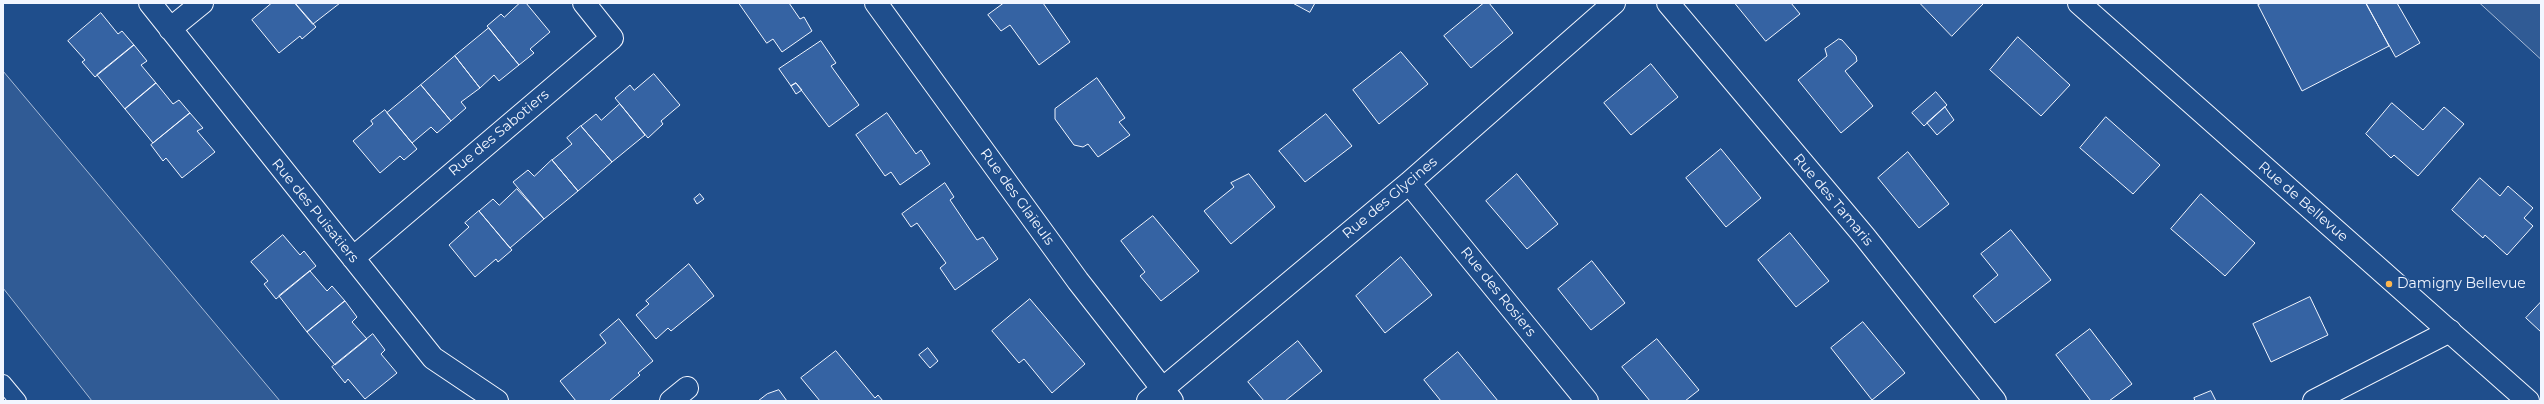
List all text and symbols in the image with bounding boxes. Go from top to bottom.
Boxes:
street label: Rue des Sabotiers [446,86,552,180]
street label: Rue des Glaïeuls [976,145,1058,249]
street label: Rue des Tamaris [1790,150,1876,250]
street label: Rue des Glycines [1339,154,1441,242]
street label: Rue des Puisatiers [268,156,362,266]
street label: Rue de Bellevue [2255,158,2351,246]
street label: Rue des Rosiers [1457,244,1539,340]
place label: Damigny Bellevue [2397,276,2526,292]
marker: Damigny Bellevue [2384,279,2394,289]

